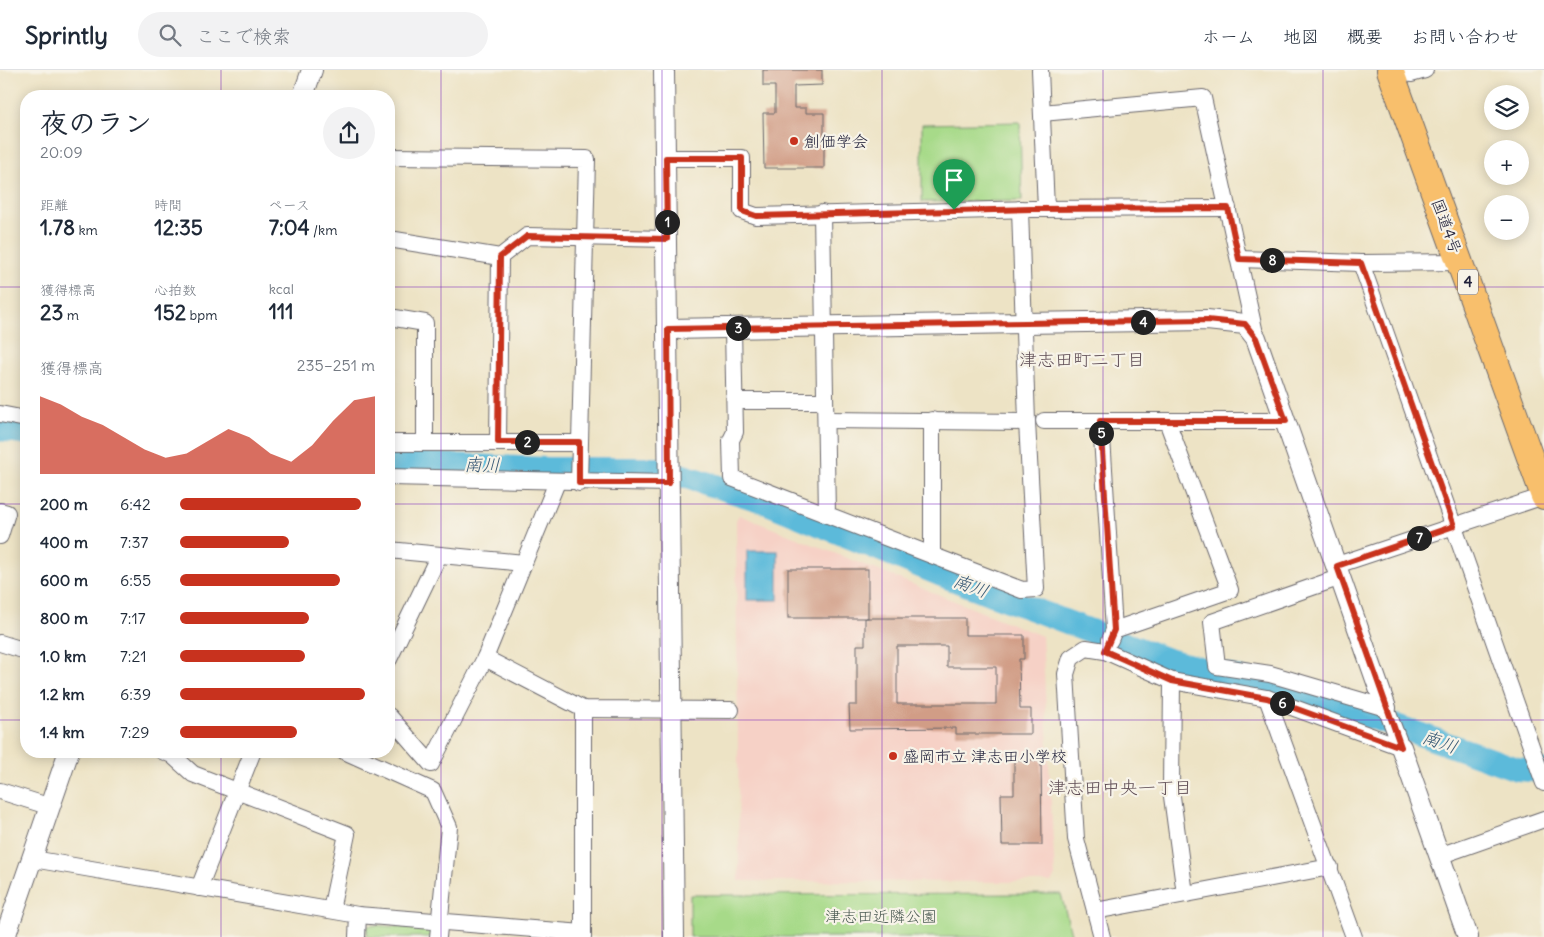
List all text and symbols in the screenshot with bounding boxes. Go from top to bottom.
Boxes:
search box [138,12,488,57]
text: Sprintly [25,20,108,50]
icon: search [156,21,184,49]
text: ここで検索 [196,24,291,48]
text: ホーム [1202,25,1255,48]
text: 地図 [1283,25,1319,48]
text: 概要 [1347,25,1383,48]
text: お問い合わせ [1411,25,1519,48]
map controls [1484,85,1529,240]
button: layers [1484,85,1529,130]
text: 夜のラン [40,105,152,141]
button: share [323,107,375,159]
place label: 創価学会 [804,131,868,151]
marker: 創価学会 [788,135,800,147]
button: + [1484,140,1529,185]
text: 20:09 [40,142,83,162]
pin [933,159,975,210]
icon: arrive [940,166,968,194]
button: − [1484,195,1529,240]
text: 距離 [40,196,68,214]
text: 時間 [154,196,182,214]
text: ペース [269,196,310,214]
street label: 国道4号 [1428,196,1466,256]
pin: 1 [654,210,680,234]
text: 1 [665,213,670,231]
text: 1.78 [40,214,75,241]
text: 12:35 [154,214,203,241]
text: 7:04 [269,214,310,241]
text: km [75,221,98,239]
text: /km [310,221,338,239]
pin: 8 [1260,248,1284,272]
text: 8 [1268,251,1277,269]
road number: 4 [1458,270,1478,294]
text: kcal [269,280,294,298]
text: 獲得標高 [40,281,96,299]
text: 心拍数 [154,281,196,299]
text: 111 [269,298,294,325]
text: 23 [40,299,63,326]
text: 152 [154,299,186,326]
text: m [63,306,79,324]
text: bpm [186,306,218,324]
pin: 4 [1130,310,1156,334]
text: 4 [1139,313,1148,331]
pin: 3 [726,316,750,340]
text: 3 [735,319,742,337]
district label: 津志田町二丁目 [1019,348,1145,371]
text: 235–251 m [297,355,375,375]
text: 獲得標高 [40,358,104,378]
pin: 5 [1088,420,1114,446]
text: 5 [1097,424,1106,442]
pin: 2 [514,430,540,454]
text: 2 [524,433,531,451]
water label: 南川 [464,453,500,476]
text: 200 m [40,494,88,514]
text: 6:42 [120,494,151,514]
pin: 7 [1406,526,1432,550]
text: 7 [1416,529,1423,547]
text: 400 m [40,532,88,552]
text: 7:37 [120,532,148,552]
water label: 南川 [950,568,992,603]
text: 600 m [40,570,88,590]
text: 6:55 [120,570,151,590]
text: 800 m [40,608,88,628]
text: 7:17 [120,608,146,628]
text: 1.0 km [40,646,86,666]
text: 7:21 [120,646,147,666]
text: 1.2 km [40,684,84,704]
text: 6:39 [120,684,151,704]
pin: 6 [1270,690,1294,716]
text: 6 [1278,694,1287,712]
text: 1.4 km [40,722,85,742]
text: 7:29 [120,722,149,742]
water label: 南川 [1419,725,1461,758]
place label: 盛岡市立 津志田小学校 [903,746,1067,766]
marker: 盛岡市立 津志田小学校 [887,750,899,762]
district label: 津志田中央一丁目 [1048,776,1192,799]
park label: 津志田近隣公園 [825,906,937,926]

